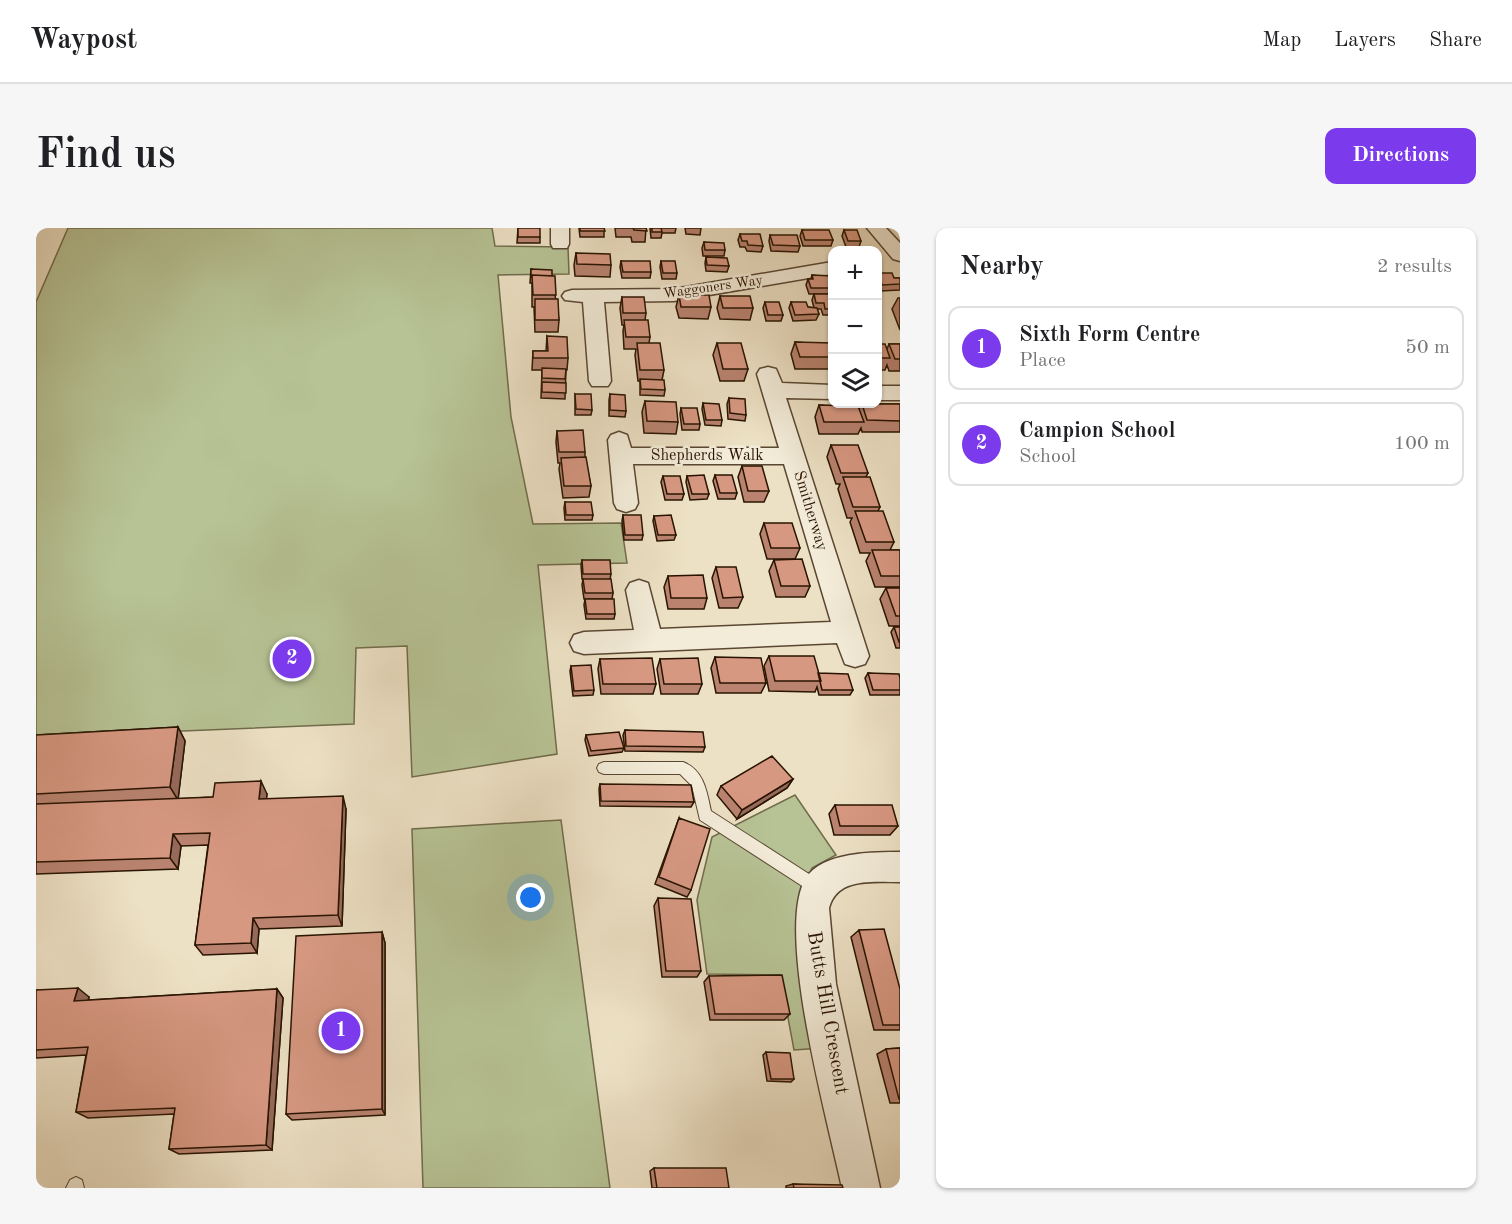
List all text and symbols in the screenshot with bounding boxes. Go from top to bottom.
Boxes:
text: Waypost [30,27,137,55]
text: Map [1262,30,1301,51]
text: Layers [1334,30,1396,51]
text: Share [1429,30,1482,51]
button: Directions [1325,128,1476,184]
text: Find us [36,135,175,177]
map controls [828,246,882,408]
button: + [828,246,882,300]
text: Nearby [960,254,1044,280]
text: 2 results [1377,257,1452,277]
street label: Waggoners Way [662,273,764,301]
button: − [828,300,882,354]
text: Sixth Form Centre [1019,324,1200,346]
text: 1 [976,338,987,358]
text: 50 m [1405,338,1450,358]
text: Place [1019,351,1066,371]
button: layers [828,354,882,408]
text: Campion School [1019,420,1175,442]
text: 2 [976,434,987,454]
text: 100 m [1394,434,1450,454]
text: School [1019,447,1076,467]
street label: Shepherds Walk [650,448,764,464]
street label: Smitherway [790,469,830,554]
pin: 2 [272,636,312,682]
your location [516,883,545,912]
street label: Butts Hill Crescent [803,930,851,1096]
pin: 1 [322,1008,360,1054]

